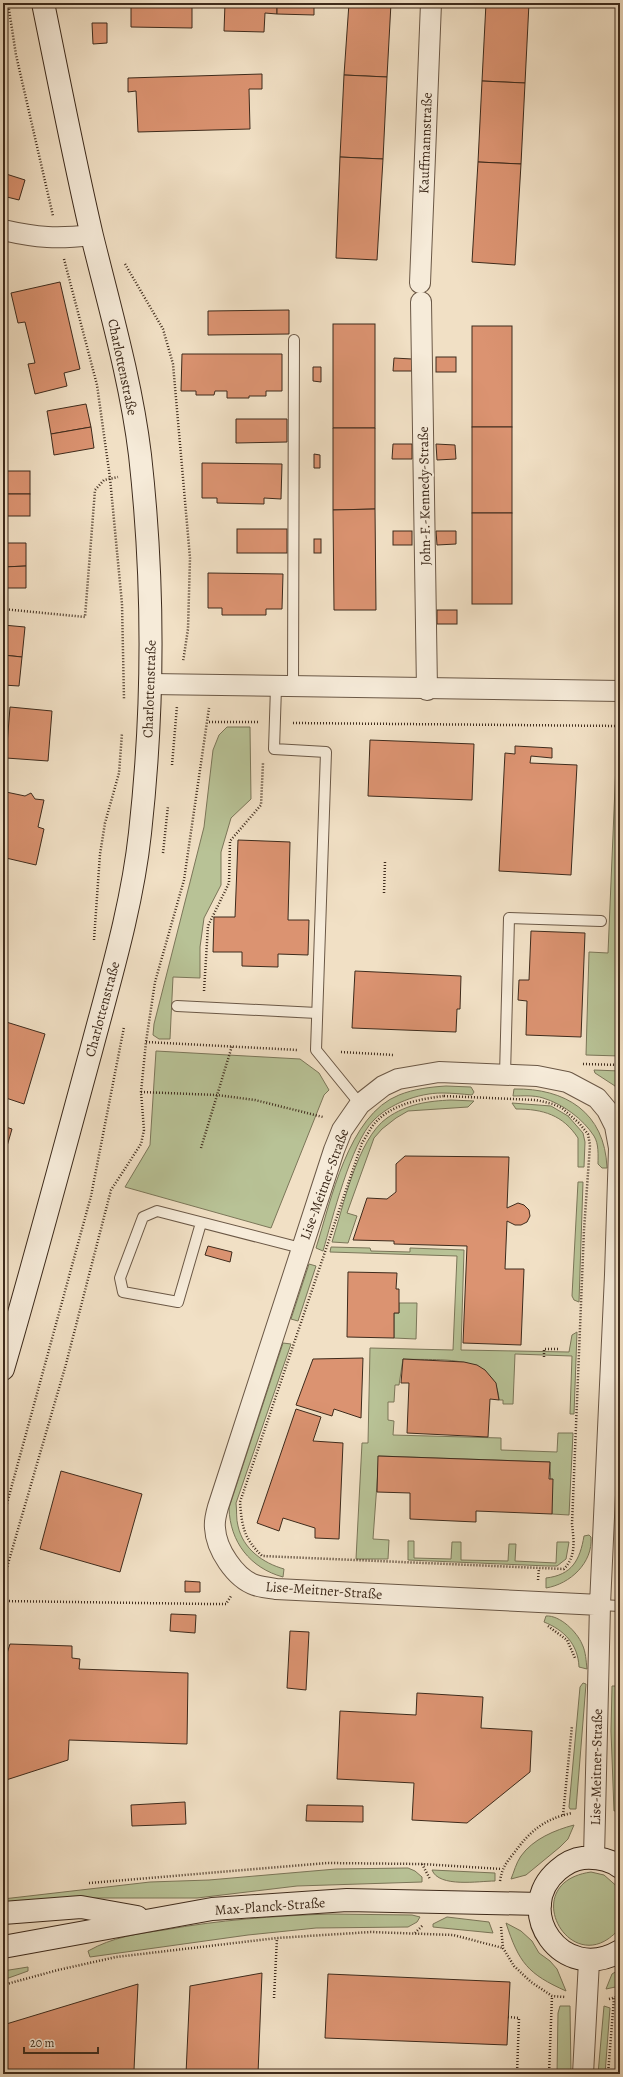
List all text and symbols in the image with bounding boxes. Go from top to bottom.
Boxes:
street label: Kauffmannstraße [414,92,437,194]
street label: Charlottenstraße [103,317,142,417]
street label: John-F.-Kennedy-Straße [414,426,435,566]
street label: Charlottenstraße [138,640,161,738]
street label: Charlottenstraße [81,959,124,1059]
street label: Lise-Meitner-Straße [296,1126,353,1242]
street label: Lise-Meitner-Straße [265,1577,383,1604]
street label: Lise-Meitner-Straße [586,1708,607,1826]
street label: Max-Planck-Straße [214,1893,326,1920]
scale bar [24,2029,98,2055]
text: 20 m [30,2035,54,2051]

